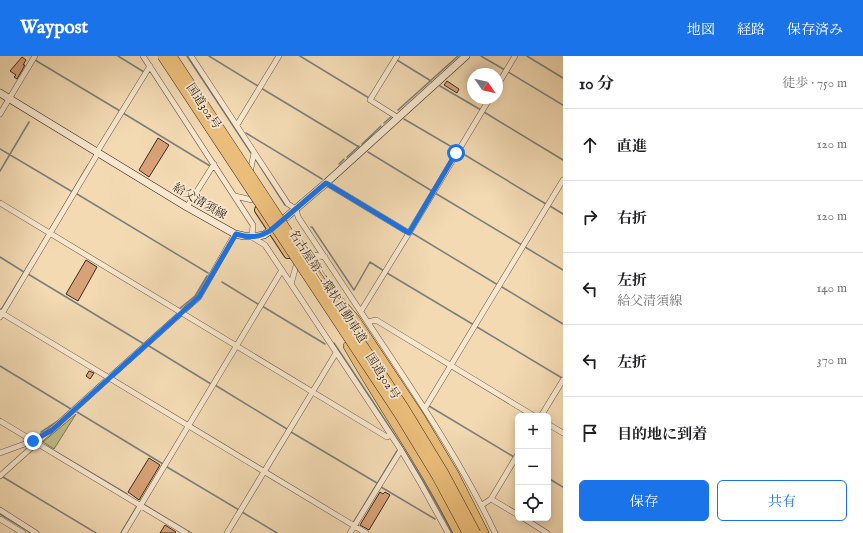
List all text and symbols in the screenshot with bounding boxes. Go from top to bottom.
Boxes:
text: Waypost [20,16,88,40]
text: 地図 [687,21,715,39]
text: 経路 [737,21,765,39]
text: 保存済み [787,21,843,39]
north arrow [467,68,503,104]
text: 10 分 [579,74,614,95]
text: 徒歩 · 750 m [782,75,847,92]
street label: 国道302号 [183,81,224,132]
icon: ahead [579,134,601,156]
text: 120 m [817,136,847,153]
text: 直進 [617,137,647,156]
route start [447,144,465,162]
street label: 給父清須線 [170,180,229,223]
icon: right [579,206,601,228]
text: 120 m [817,208,847,225]
text: 右折 [617,209,647,228]
street label: 名古屋第二環状自動車道 [285,227,370,346]
text: 左折 [617,271,647,290]
icon: left [579,278,601,300]
text: 140 m [817,280,847,297]
text: 給父清須線 [617,293,682,310]
street label: 国道302号 [362,350,403,402]
icon: left [579,350,601,372]
text: 370 m [817,352,847,369]
text: 左折 [617,353,647,372]
map controls [515,413,551,521]
button: + [515,413,551,449]
icon: arrive [579,422,601,444]
text: 目的地に到着 [617,425,707,444]
route end [24,432,42,450]
button: − [515,449,551,485]
button: 保存 [579,480,709,521]
button: 共有 [717,480,847,521]
button: locate [515,485,551,521]

